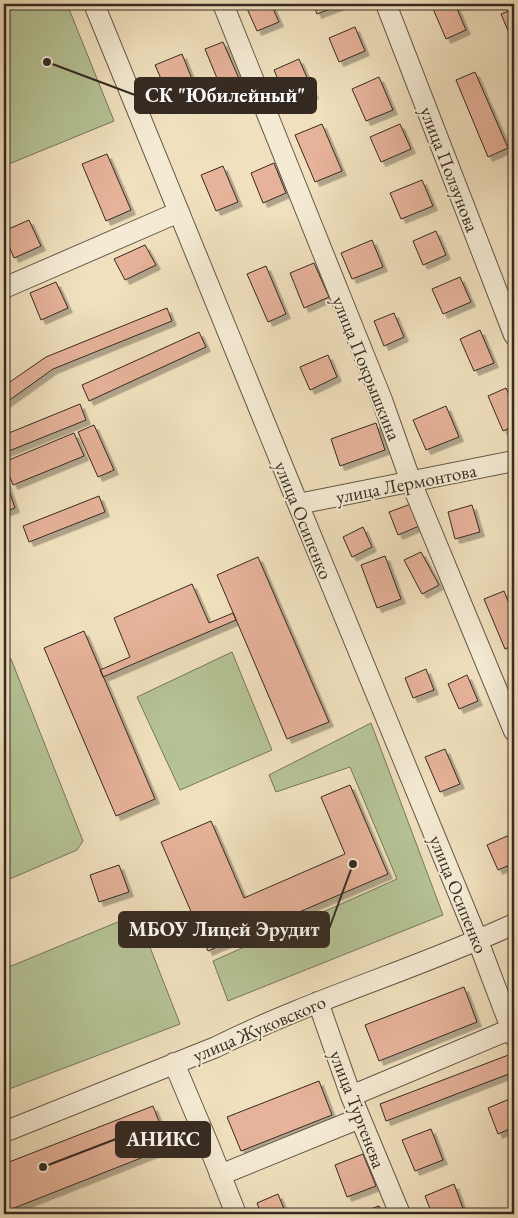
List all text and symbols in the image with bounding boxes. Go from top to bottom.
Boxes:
callout: СК "Юбилейный" [135,78,316,113]
text: СК "Юбилейный" [145,82,305,108]
street label: улица Ползунова [414,103,485,236]
street label: улица Покрышкина [326,292,407,444]
street label: улица Осипенко [269,457,339,583]
street label: улица Лермонтова [334,458,479,509]
street label: улица Осипенко [424,831,494,957]
callout: МБОУ Лицей Эрудит [119,912,329,947]
text: МБОУ Лицей Эрудит [129,916,319,942]
street label: улица Жуковского [189,989,330,1068]
street label: улица Тургенева [324,1047,392,1172]
callout: АНИКС [116,1122,210,1157]
text: АНИКС [125,1126,200,1152]

